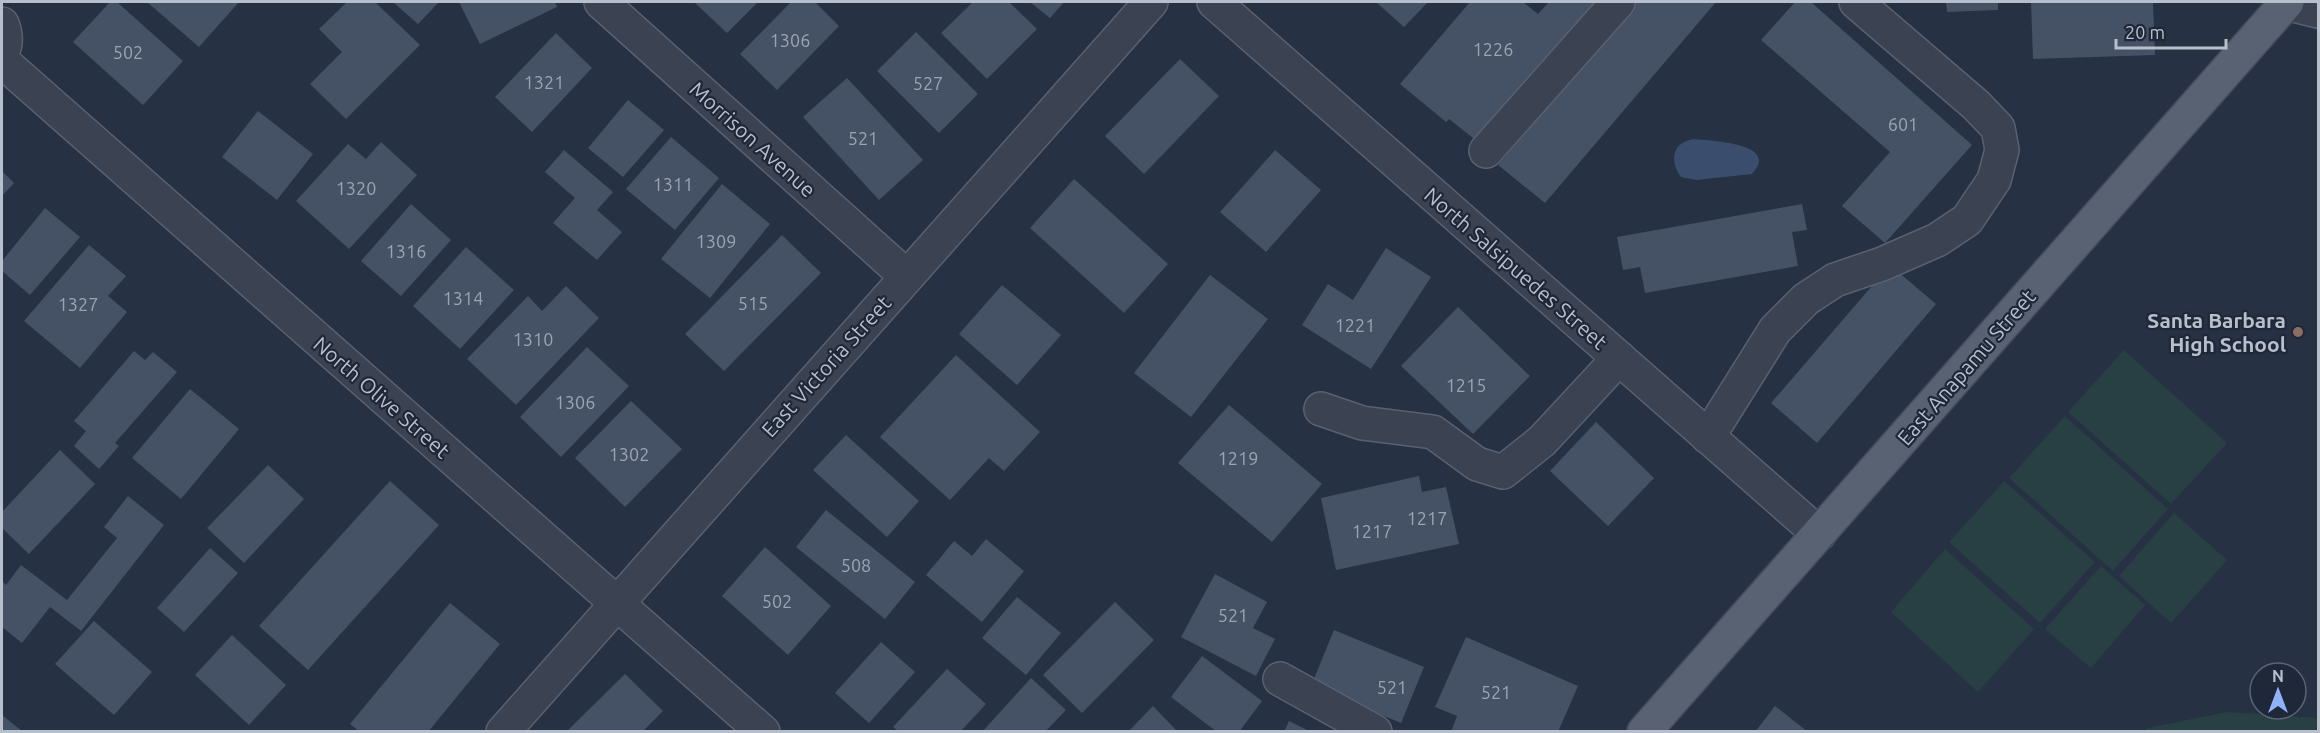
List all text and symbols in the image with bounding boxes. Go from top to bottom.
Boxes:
scale bar [2116,12,2226,50]
text: 20 m [2125,22,2165,42]
house number: 1306 [770,30,810,50]
house number: 1226 [1473,39,1513,59]
house number: 502 [113,42,143,62]
house number: 1321 [524,72,564,92]
house number: 527 [913,73,943,93]
street label: Morrison Avenue [685,76,821,202]
house number: 601 [1888,114,1918,134]
house number: 521 [848,128,878,148]
house number: 1311 [653,174,693,194]
house number: 1320 [336,178,376,198]
street label: North Salsipuedes Street [1420,182,1612,354]
house number: 1309 [696,231,736,251]
house number: 1316 [386,241,426,261]
street label: East Anapamu Street [1892,284,2040,450]
house number: 1314 [443,288,483,308]
street label: East Victoria Street [756,291,896,441]
house number: 515 [738,293,768,313]
house number: 1327 [58,294,98,314]
place label: Santa Barbara High School [2147,308,2286,356]
house number: 1221 [1335,315,1375,335]
marker: Santa Barbara High School [2291,325,2305,339]
house number: 1310 [513,329,553,349]
street label: North Olive Street [309,331,455,463]
house number: 1215 [1446,375,1486,395]
house number: 1306 [555,392,595,412]
house number: 1302 [609,444,649,464]
house number: 1219 [1218,448,1258,468]
house number: 1217 [1407,508,1447,528]
house number: 1217 [1352,521,1392,541]
house number: 508 [841,555,871,575]
house number: 502 [762,591,792,611]
house number: 521 [1218,605,1248,625]
north arrow [2248,661,2308,721]
text: N [2272,667,2284,685]
house number: 521 [1377,677,1407,697]
house number: 521 [1481,682,1511,702]

